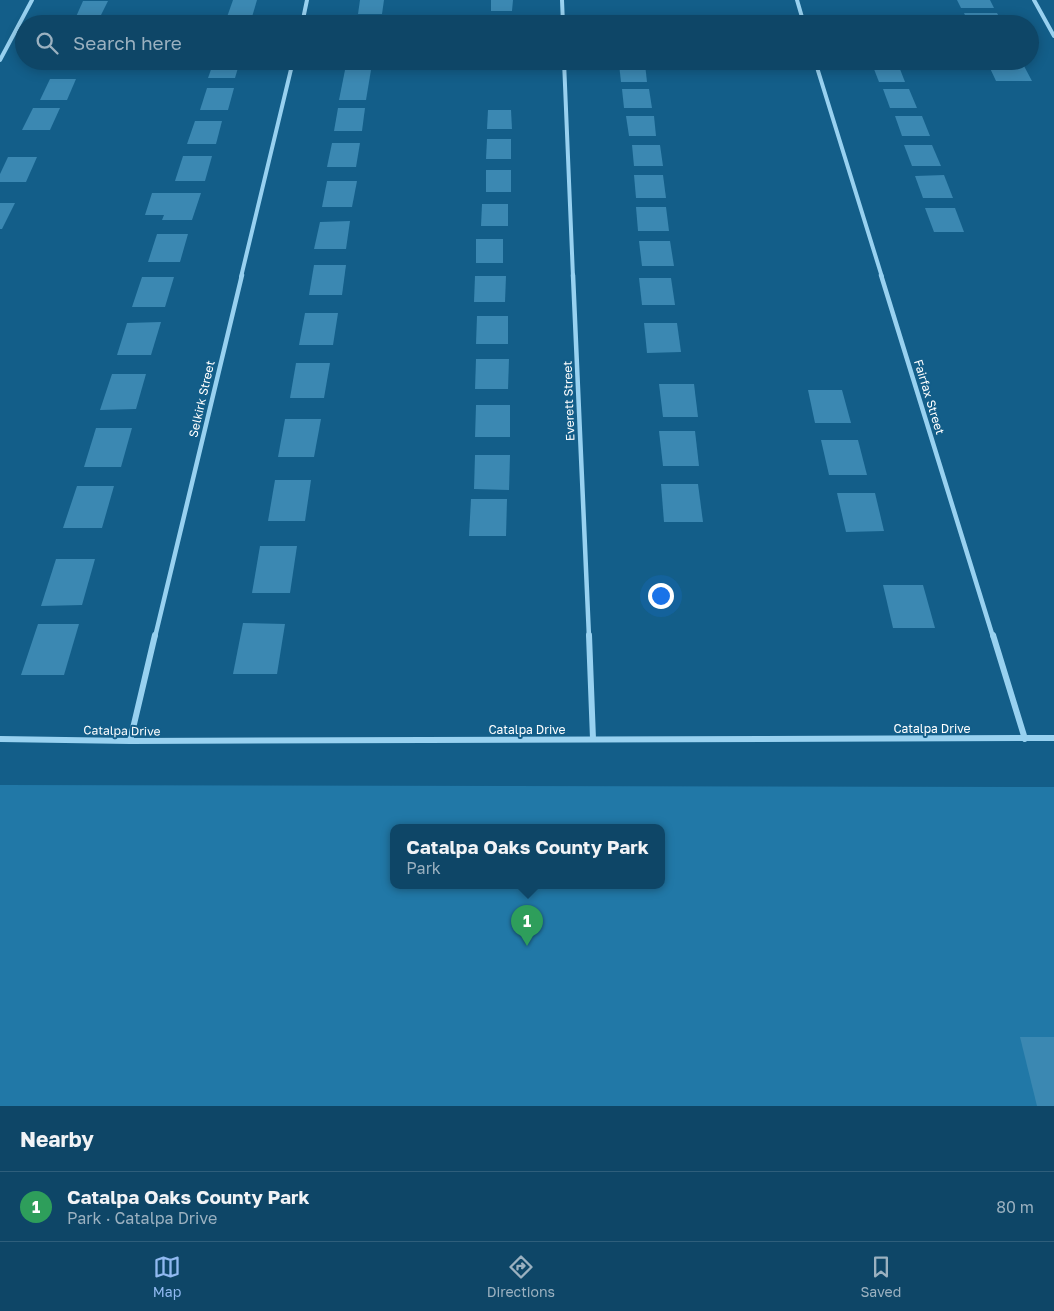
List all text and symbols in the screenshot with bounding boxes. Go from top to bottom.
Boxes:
search box [15,15,1039,70]
icon: search [33,29,61,57]
text: Search here [73,31,182,54]
street label: Fairfax Street [911,357,948,436]
street label: Selkirk Street [185,359,218,439]
street label: Everett Street [560,361,577,441]
your location [648,583,674,609]
street label: Catalpa Drive [893,721,971,736]
street label: Catalpa Drive [83,722,161,739]
street label: Catalpa Drive [488,722,566,737]
popup [390,824,665,889]
text: Catalpa Oaks County Park [406,835,649,858]
text: Park [406,858,441,878]
pin: 1 [511,905,543,946]
text: Nearby [20,1126,94,1152]
text: Catalpa Oaks County Park [67,1185,309,1208]
text: 1 [32,1197,40,1217]
text: 80 m [996,1197,1034,1217]
text: Park · Catalpa Drive [67,1208,217,1228]
tab: Map [153,1253,181,1300]
tab: Directions [487,1253,555,1300]
tab: Saved [860,1253,901,1300]

